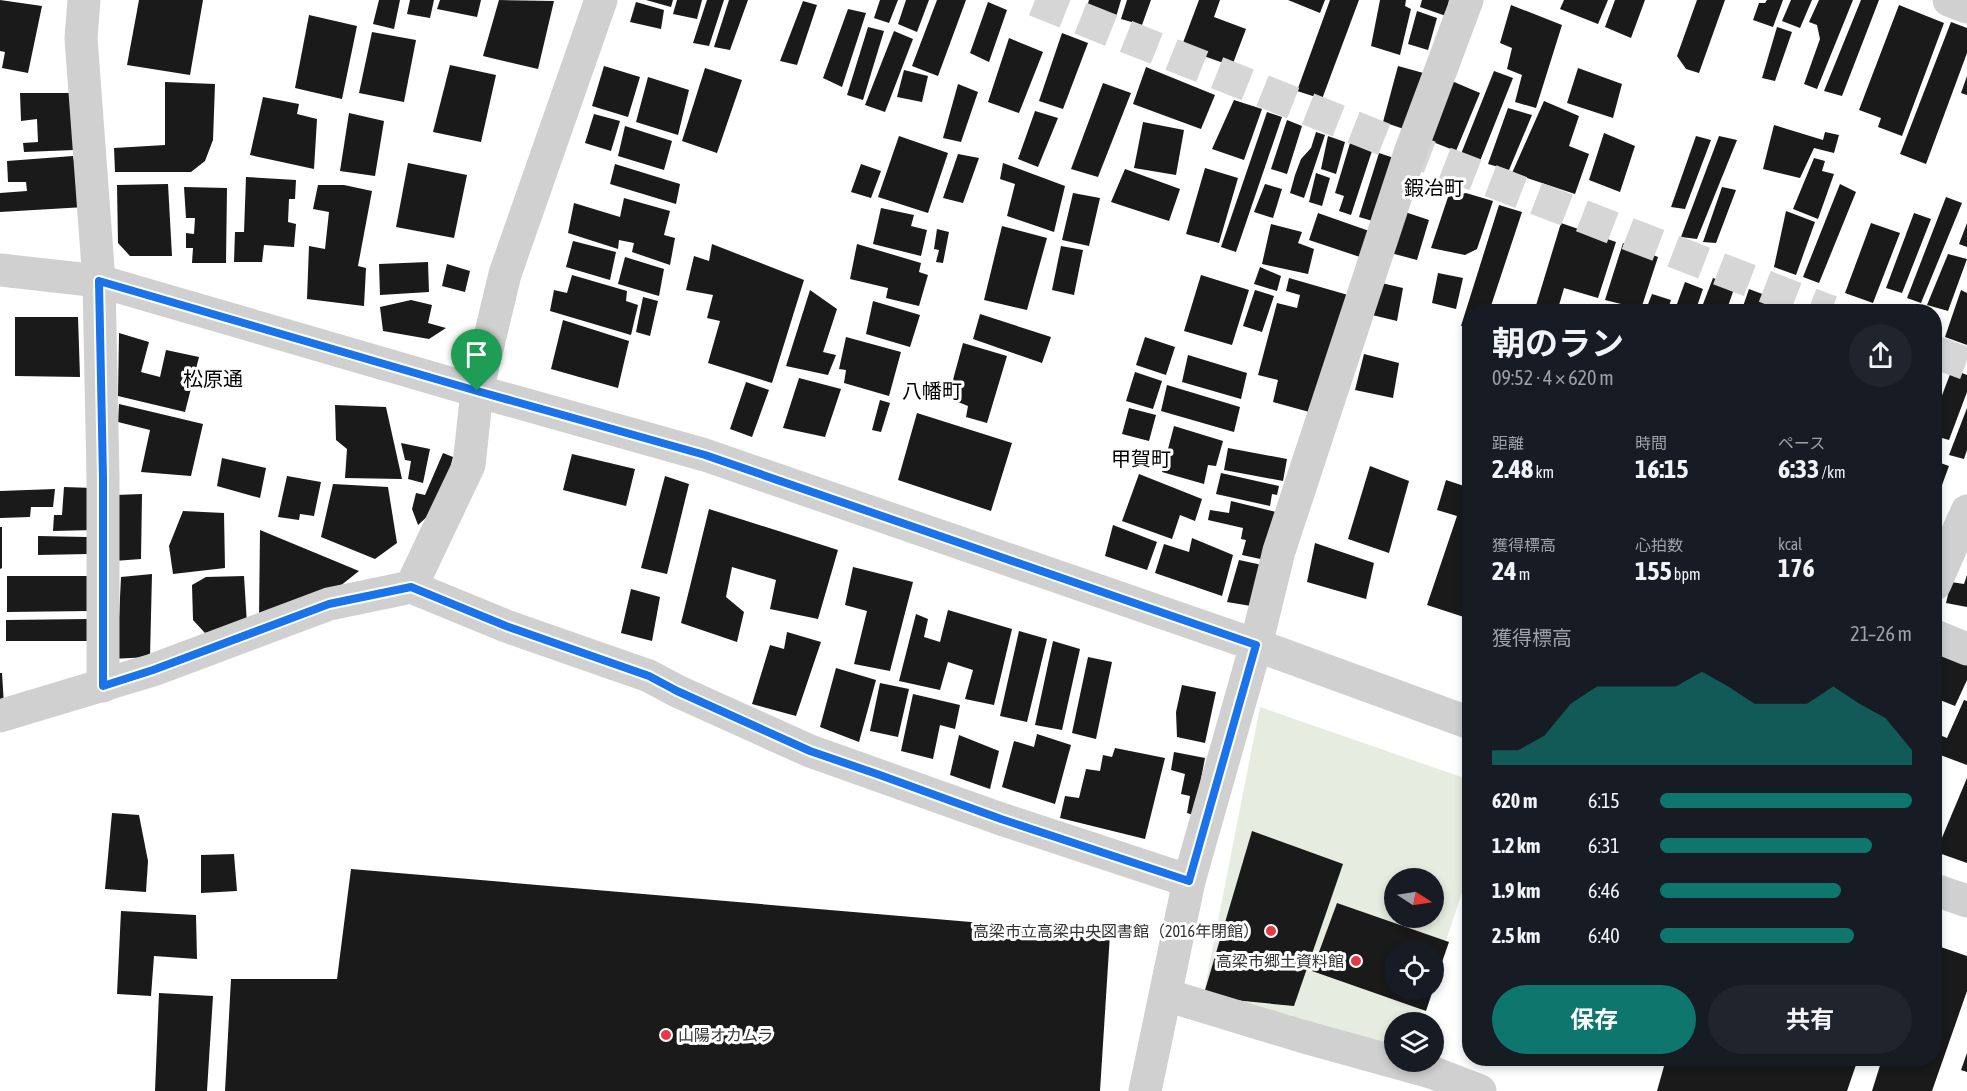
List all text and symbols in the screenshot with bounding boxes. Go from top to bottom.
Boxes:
district label: 鍜冶町 [1404,176,1464,199]
text: 朝のラン [1492,324,1624,362]
button: share [1849,324,1912,387]
pin [451,329,502,391]
icon: arrive [460,338,493,371]
text: 09:52 · 4 × 620 m [1492,366,1614,389]
district label: 松原通 [183,367,243,390]
district label: 八幡町 [902,379,962,402]
text: 距離 [1492,434,1524,452]
text: 時間 [1635,434,1667,452]
text: ペース [1778,434,1825,452]
district label: 甲賀町 [1111,447,1171,470]
text: 2.48 [1492,454,1533,484]
text: 16:15 [1635,454,1689,484]
text: 6:33 [1778,454,1819,484]
text: km [1533,463,1554,481]
text: /km [1819,463,1845,481]
text: kcal [1778,535,1802,553]
text: 獲得標高 [1492,536,1556,554]
text: 心拍数 [1635,536,1683,554]
text: 176 [1778,553,1815,583]
text: 24 [1492,556,1516,586]
text: 155 [1635,556,1672,586]
text: m [1516,565,1530,583]
text: bpm [1672,565,1701,583]
text: 21–26 m [1850,622,1912,645]
text: 獲得標高 [1492,626,1572,649]
text: 620 m [1492,789,1537,812]
text: 6:15 [1588,789,1620,812]
text: 1.2 km [1492,834,1540,857]
text: 6:31 [1588,834,1620,857]
north arrow [1384,868,1444,928]
map controls [1384,868,1444,1072]
text: 1.9 km [1492,879,1540,902]
text: 6:46 [1588,879,1620,902]
place label: 高梁市立高梁中央図書館（2016年閉館） [973,922,1259,940]
marker: 高梁市立高梁中央図書館（2016年閉館） [1264,924,1278,938]
text: 2.5 km [1492,924,1540,947]
text: 6:40 [1588,924,1620,947]
button: locate [1384,940,1444,1000]
place label: 高梁市郷土資料館 [1216,952,1344,970]
marker: 高梁市郷土資料館 [1349,954,1363,968]
button: 保存 [1492,985,1696,1054]
button: 共有 [1708,985,1912,1054]
button: layers [1384,1012,1444,1072]
place label: 山陽オカムラ [678,1026,773,1044]
marker: 山陽オカムラ [659,1028,673,1042]

